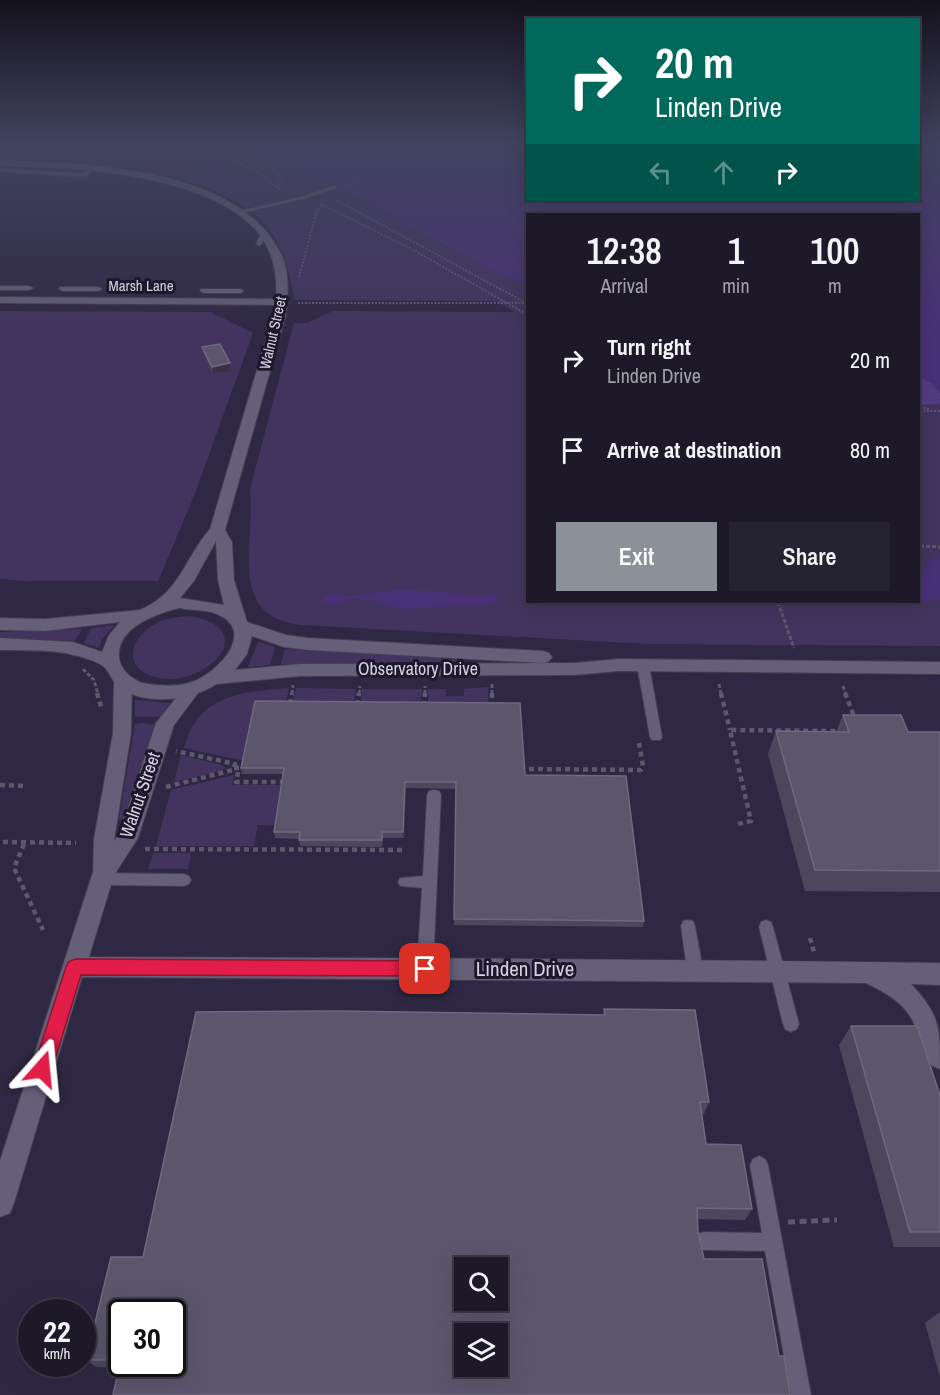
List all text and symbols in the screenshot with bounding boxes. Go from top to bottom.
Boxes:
text: 20 m [655,35,734,91]
icon: right [556,42,634,120]
text: Linden Drive [655,89,782,125]
icon: left [644,156,677,189]
icon: ahead [707,156,740,189]
icon: right [770,156,803,189]
text: 12:38 [587,227,662,275]
text: 1 [728,227,744,275]
text: 100 [810,227,859,275]
text: Arrival [600,272,648,299]
text: min [722,272,750,299]
text: m [828,272,842,299]
street label: Marsh Lane [109,275,174,296]
street label: Walnut Street [254,294,291,371]
text: Turn right [607,332,691,362]
icon: right [556,344,589,377]
text: 20 m [850,345,890,375]
text: Linden Drive [607,362,701,389]
icon: arrive [556,434,589,467]
text: Arrive at destination [607,435,781,465]
text: 80 m [850,435,890,465]
button: Exit [556,522,717,591]
button: Share [729,522,890,591]
street label: Observatory Drive [358,656,478,681]
street label: Walnut Street [113,749,166,841]
pin [399,943,450,994]
icon: arrive [408,952,441,985]
street label: Linden Drive [476,954,574,983]
position arrow [10,1037,74,1101]
map controls [454,1257,508,1377]
button: search [454,1257,508,1311]
speed limit sign: 30 [108,1299,186,1377]
text: 22 [43,1311,71,1351]
button: layers [454,1323,508,1377]
text: km/h [44,1343,70,1364]

